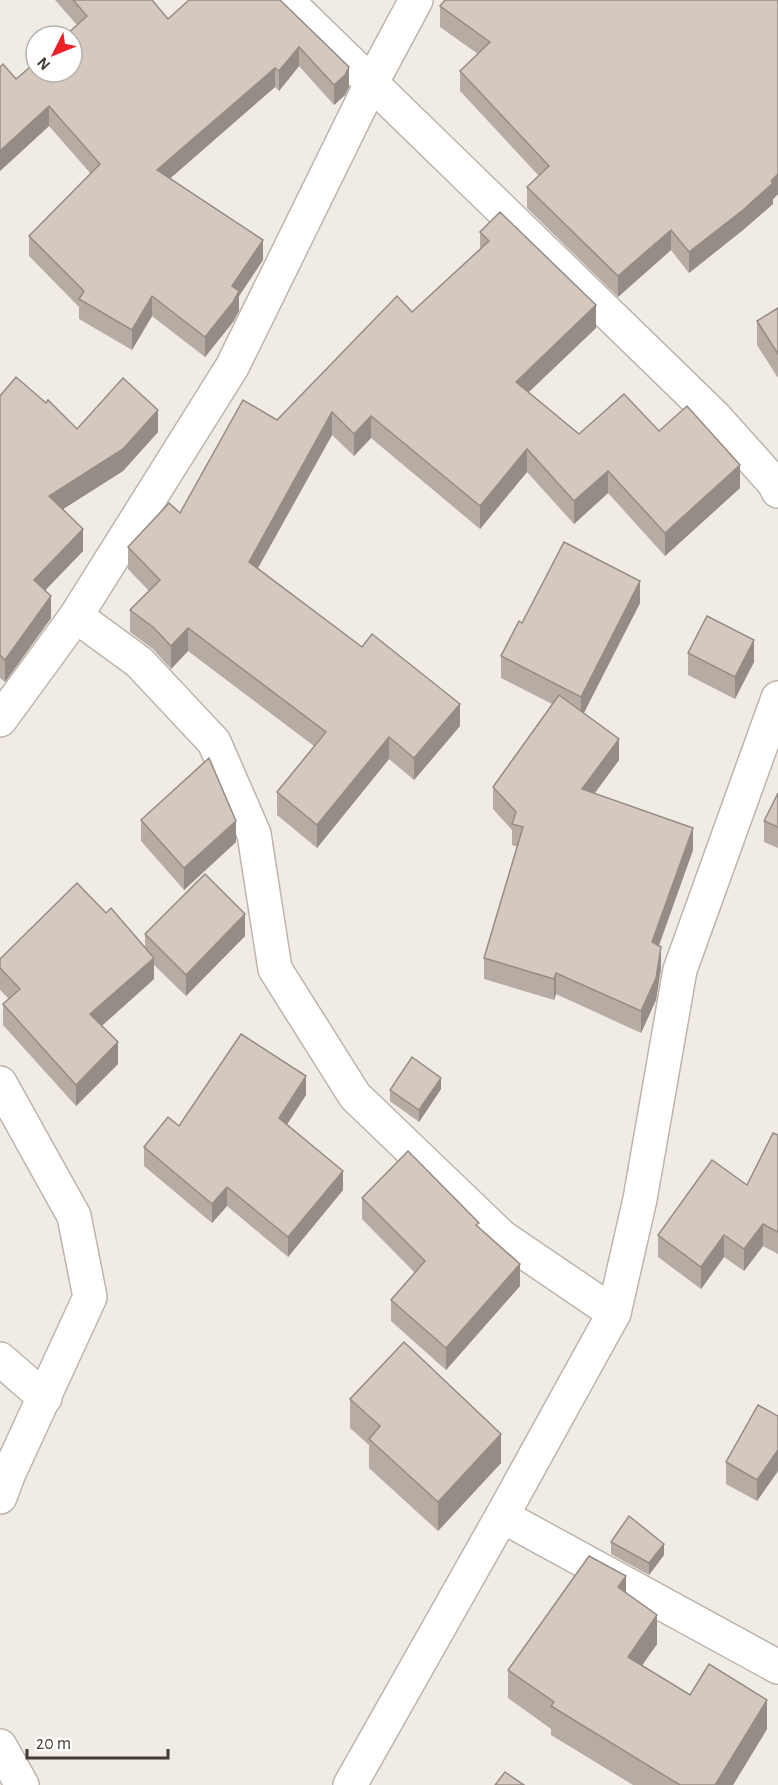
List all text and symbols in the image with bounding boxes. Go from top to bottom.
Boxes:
north arrow [24,24,84,84]
text: N [34,54,53,73]
scale bar [27,1722,168,1760]
text: 20 m [36,1735,71,1753]

